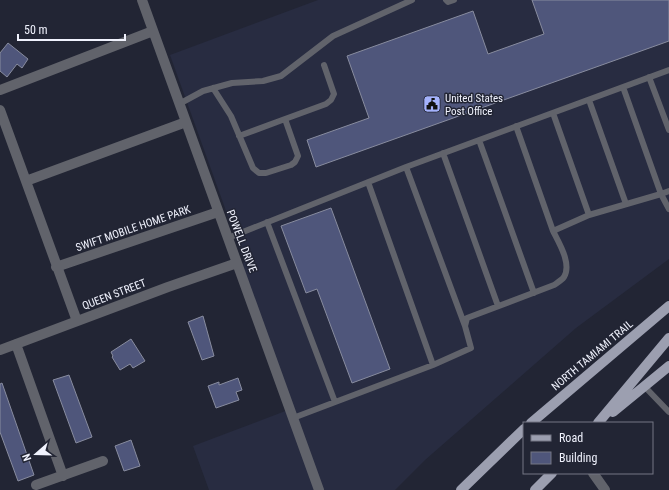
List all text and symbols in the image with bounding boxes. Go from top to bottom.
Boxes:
scale bar [18,16,125,42]
text: 50 m [24,23,48,37]
place label: United States Post Office [445,92,503,118]
public building icon: United States Post Office [422,94,442,114]
street label: SWIFT MOBILE HOME PARK [74,203,192,254]
street label: POWELL DRIVE [224,208,260,275]
street label: QUEEN STREET [81,276,148,313]
street label: NORTH TAMIAMI TRAIL [549,318,636,393]
legend [523,422,653,474]
text: Road [559,431,583,445]
north arrow [16,434,56,474]
text: Building [559,451,597,465]
text: N [20,452,34,463]

